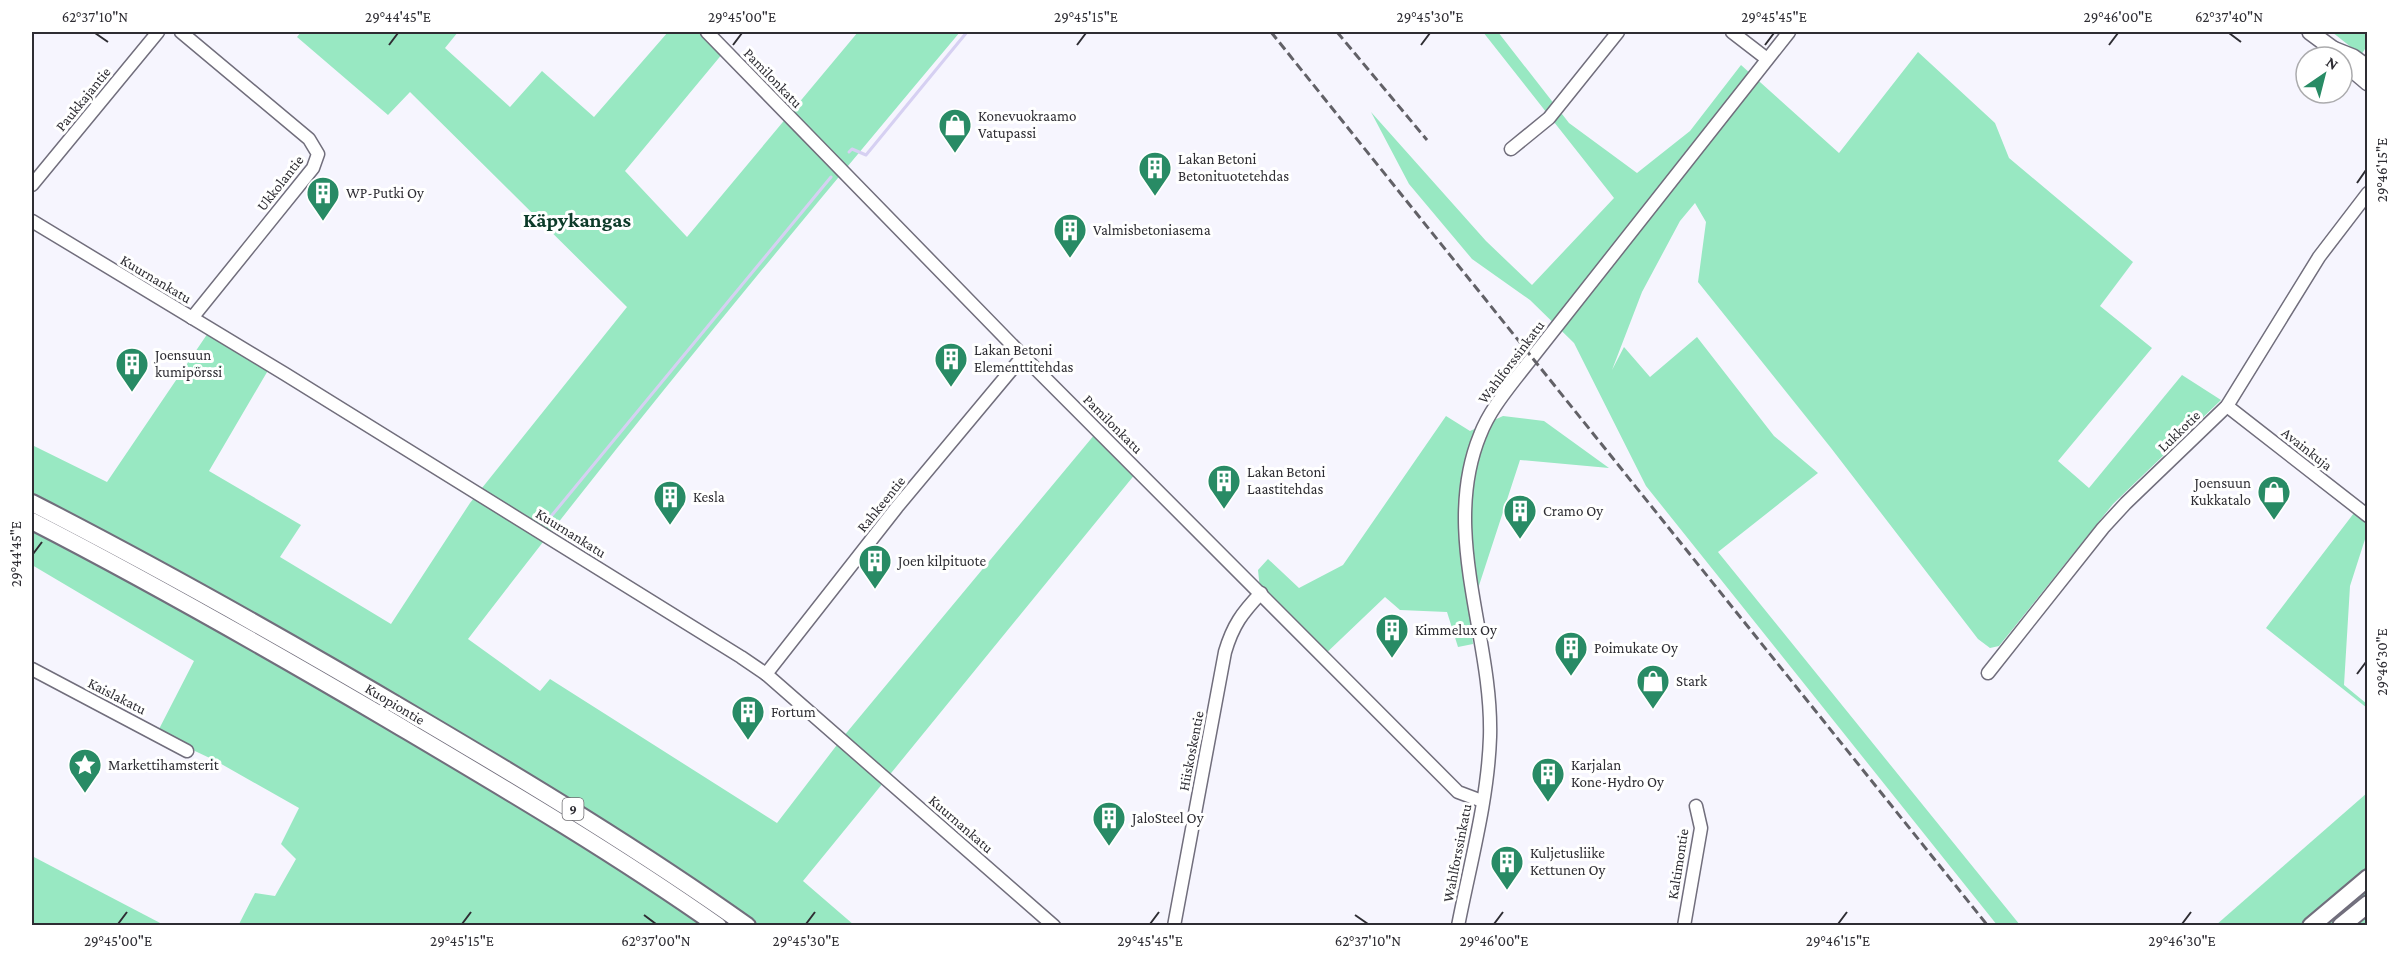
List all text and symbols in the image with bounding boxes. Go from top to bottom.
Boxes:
text: 62°37'10"N [62,9,128,25]
text: 29°44'45"E [365,9,431,25]
text: 29°45'00"E [708,9,776,25]
text: 29°45'15"E [1054,9,1118,25]
text: 29°45'30"E [1397,9,1463,25]
text: 29°45'45"E [1741,9,1807,25]
text: 29°46'00"E [2084,9,2152,25]
text: 62°37'40"N [2195,9,2263,25]
street label: Pamilonkatu [741,45,805,111]
north arrow [2294,45,2354,105]
text: N [2323,53,2342,73]
street label: Paukkajantie [52,64,115,135]
shop icon: Konevuokraamo Vatupassi [937,107,973,154]
place label: Konevuokraamo Vatupassi [978,108,1076,142]
text: 29°46'15"E [2374,138,2390,202]
building icon: Lakan Betoni Betonituotetehdas [1137,150,1173,197]
place label: Lakan Betoni Betonituotetehdas [1178,151,1289,184]
street label: Ukkolantie [253,152,307,214]
building icon: WP-Putki Oy [305,175,341,222]
place label: WP-Putki Oy [346,185,424,202]
district label: Käpykangas [523,208,631,232]
building icon: Valmisbetoniasema [1052,212,1088,259]
place label: Valmisbetoniasema [1093,222,1211,238]
street label: Kuurnankatu [118,252,194,306]
street label: Wahlforssinkatu [1475,317,1547,407]
building icon: Lakan Betoni Elementtitehdas [933,341,969,388]
place label: Lakan Betoni Elementtitehdas [974,342,1074,375]
building icon: Joensuun kumipörssi [114,346,150,393]
place label: Joensuun kumipörssi [153,347,222,381]
street label: Pamilonkatu [1080,391,1146,457]
street label: Lukkotie [2155,407,2204,455]
street label: Avainkuja [2278,424,2335,474]
building icon: Lakan Betoni Laastitehdas [1206,463,1242,510]
place label: Lakan Betoni Laastitehdas [1247,464,1325,497]
street label: Rahkeentie [854,473,909,535]
shop icon: Joensuun Kukkatalo [2256,474,2292,521]
place label: Joensuun Kukkatalo [2190,475,2251,508]
building icon: Kesla [652,479,688,526]
place label: Kesla [693,489,725,505]
building icon: Cramo Oy [1502,493,1538,540]
place label: Cramo Oy [1543,503,1603,520]
street label: Kuurnankatu [533,505,609,561]
text: 29°44'45"E [8,521,24,587]
building icon: Joen kilpituote [857,543,893,590]
place label: Joen kilpituote [896,553,986,570]
building icon: Kimmelux Oy [1374,612,1410,659]
place label: Kimmelux Oy [1415,622,1497,639]
text: 29°46'30"E [2374,628,2390,696]
building icon: Poimukate Oy [1553,630,1589,677]
place label: Poimukate Oy [1594,640,1678,657]
shop icon: Stark [1635,663,1671,710]
place label: Stark [1676,673,1708,689]
street label: Kaislakatu [85,675,149,717]
street label: Kuopiontie [362,680,428,729]
building icon: Fortum [730,694,766,741]
place label: Fortum [771,704,816,720]
street label: Hiiskoskentie [1175,709,1207,792]
place icon: Markettihamsterit [67,747,103,794]
building icon: Karjalan Kone-Hydro Oy [1530,756,1566,803]
place label: Markettihamsterit [108,757,220,773]
place label: Karjalan Kone-Hydro Oy [1571,757,1664,791]
street label: Kuurnankatu [926,792,996,856]
road number: 9 [562,798,584,820]
building icon: JaloSteel Oy [1091,800,1127,847]
street label: Wahlforssinkatu [1440,802,1474,904]
place label: JaloSteel Oy [1130,810,1204,827]
street label: Kaltimontie [1665,827,1692,900]
building icon: Kuljetusliike Kettunen Oy [1489,844,1525,891]
place label: Kuljetusliike Kettunen Oy [1530,845,1605,879]
text: 29°45'00"E [84,933,152,949]
text: 29°45'15"E [430,933,494,949]
text: 62°37'00"N [621,933,691,949]
text: 29°45'30"E [773,933,839,949]
text: 29°45'45"E [1117,933,1183,949]
text: 62°37'10"N [1335,933,1401,949]
text: 29°46'00"E [1460,933,1528,949]
text: 29°46'15"E [1806,933,1870,949]
text: 29°46'30"E [2148,933,2216,949]

